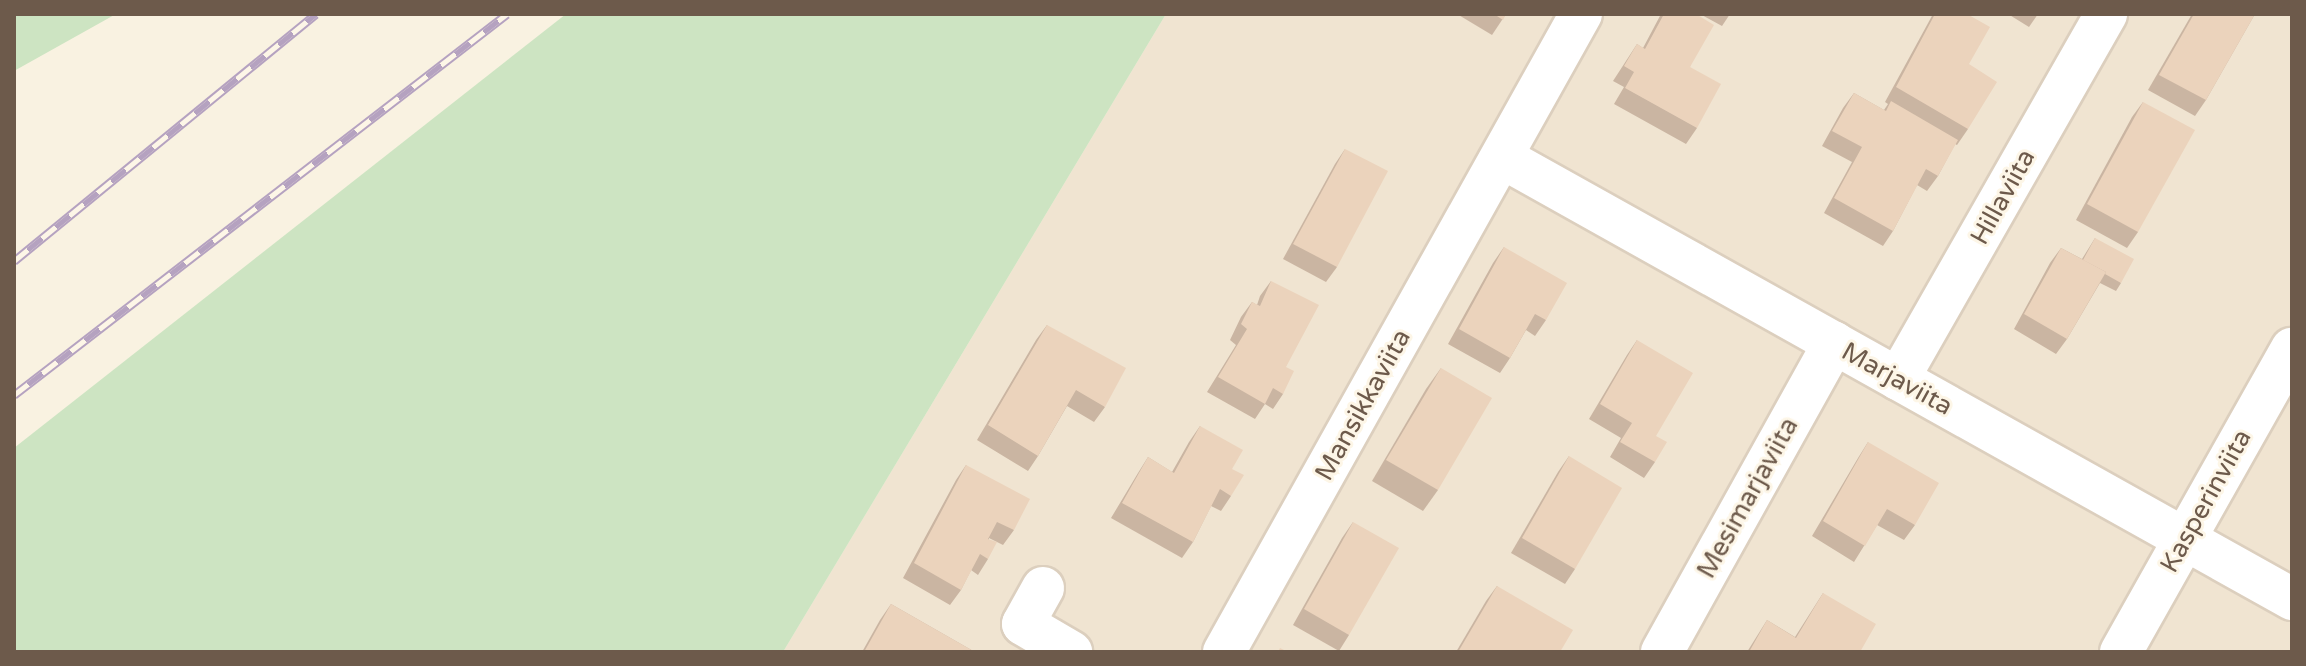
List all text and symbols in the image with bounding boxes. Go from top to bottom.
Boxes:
street label: Hillaviita [1964,144,2042,250]
street label: Mansikkaviita [1309,324,1417,486]
street label: Marjaviita [1836,336,1958,422]
street label: Mesimarjaviita [1691,412,1805,584]
street label: Kasperinviita [2154,424,2258,578]

